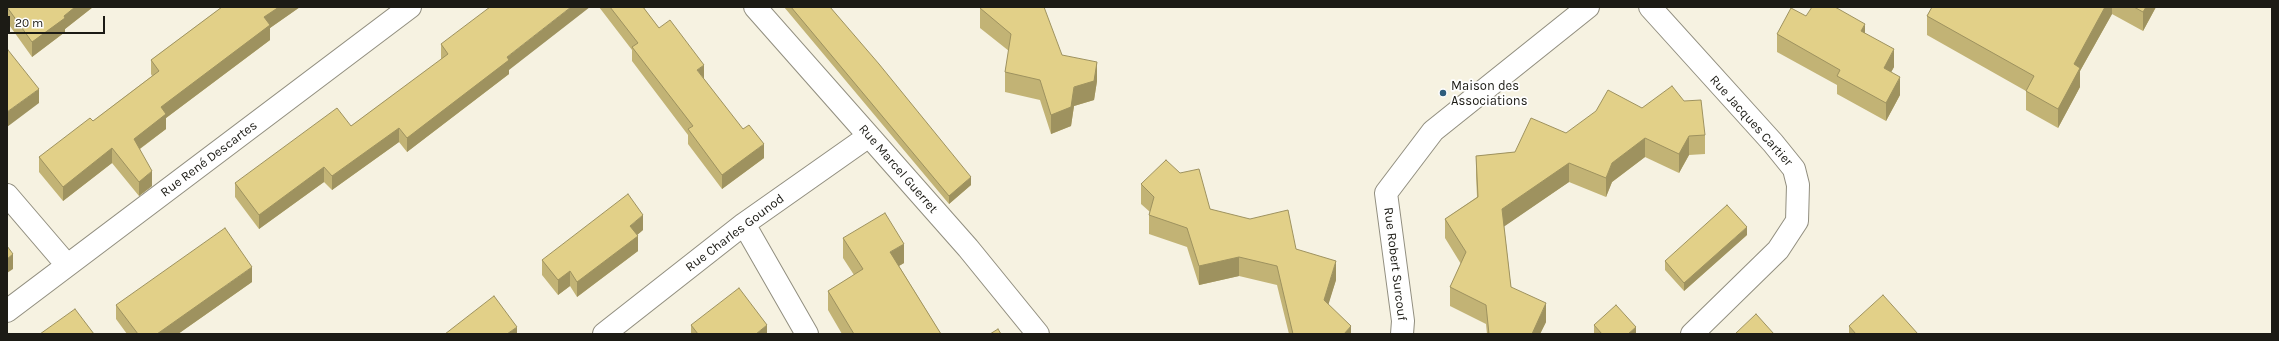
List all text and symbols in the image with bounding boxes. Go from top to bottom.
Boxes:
scale bar [10,8,107,34]
text: 20 m [15,16,43,30]
street label: Rue Jacques Cartier [1706,72,1796,170]
place label: Maison des Associations [1451,78,1528,109]
marker: Maison des Associations [1438,88,1448,98]
street label: Rue René Descartes [158,118,260,200]
street label: Rue Marcel Guerret [855,121,941,217]
street label: Rue Charles Gounod [683,191,787,275]
street label: Rue Robert Surcouf [1380,206,1410,322]

